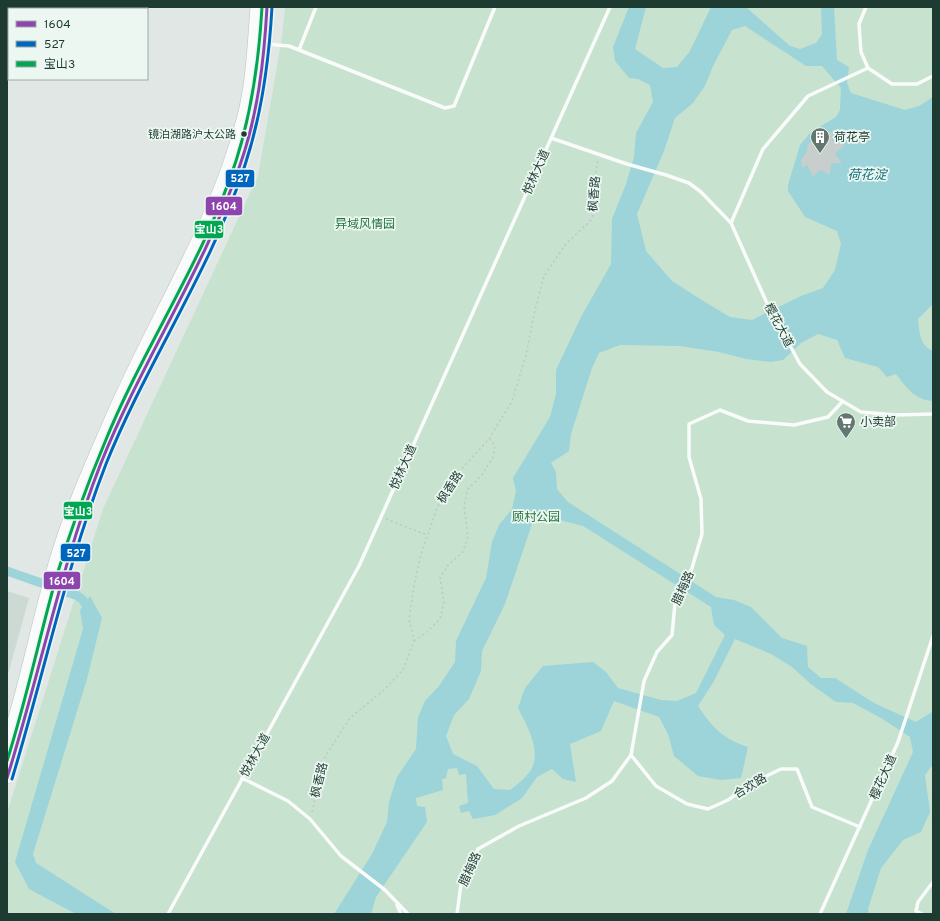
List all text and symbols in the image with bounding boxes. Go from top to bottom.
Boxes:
legend [8,8,148,80]
text: 1604 [44,17,71,33]
text: 527 [44,37,65,53]
text: 宝山3 [44,57,75,73]
building icon: 荷花亭 [809,126,831,154]
place label: 镜泊湖路沪太公路 [148,128,236,142]
marker: 镜泊湖路沪太公路 [239,129,249,139]
place label: 荷花亭 [834,130,870,146]
street label: 悦林大道 [520,147,554,198]
water label: 荷花淀 [847,168,888,184]
line badge: 527 [225,169,255,188]
text: 527 [230,172,250,186]
street label: 枫香路 [585,175,605,213]
line badge: 1604 [205,196,243,216]
text: 1604 [211,200,237,214]
park label: 异域风情园 [335,217,395,233]
line badge: 宝山3 [194,220,224,239]
text: 宝山3 [195,223,223,237]
street label: 樱花大道 [760,301,796,350]
supermarket icon: 小卖部 [835,411,857,439]
place label: 小卖部 [860,415,896,431]
street label: 悦林大道 [387,442,421,493]
street label: 枫香路 [434,468,467,507]
line badge: 宝山3 [63,501,93,520]
text: 宝山3 [64,505,92,519]
park label: 顾村公园 [512,510,560,526]
line badge: 527 [60,543,91,562]
text: 527 [66,547,86,561]
street label: 腊梅路 [669,569,699,608]
line badge: 1604 [43,571,81,590]
text: 1604 [49,575,75,589]
street label: 悦林大道 [237,731,275,780]
street label: 樱花大道 [867,752,901,803]
street label: 枫香路 [308,761,332,800]
street label: 合欢路 [731,771,770,803]
street label: 腊梅路 [456,850,486,889]

